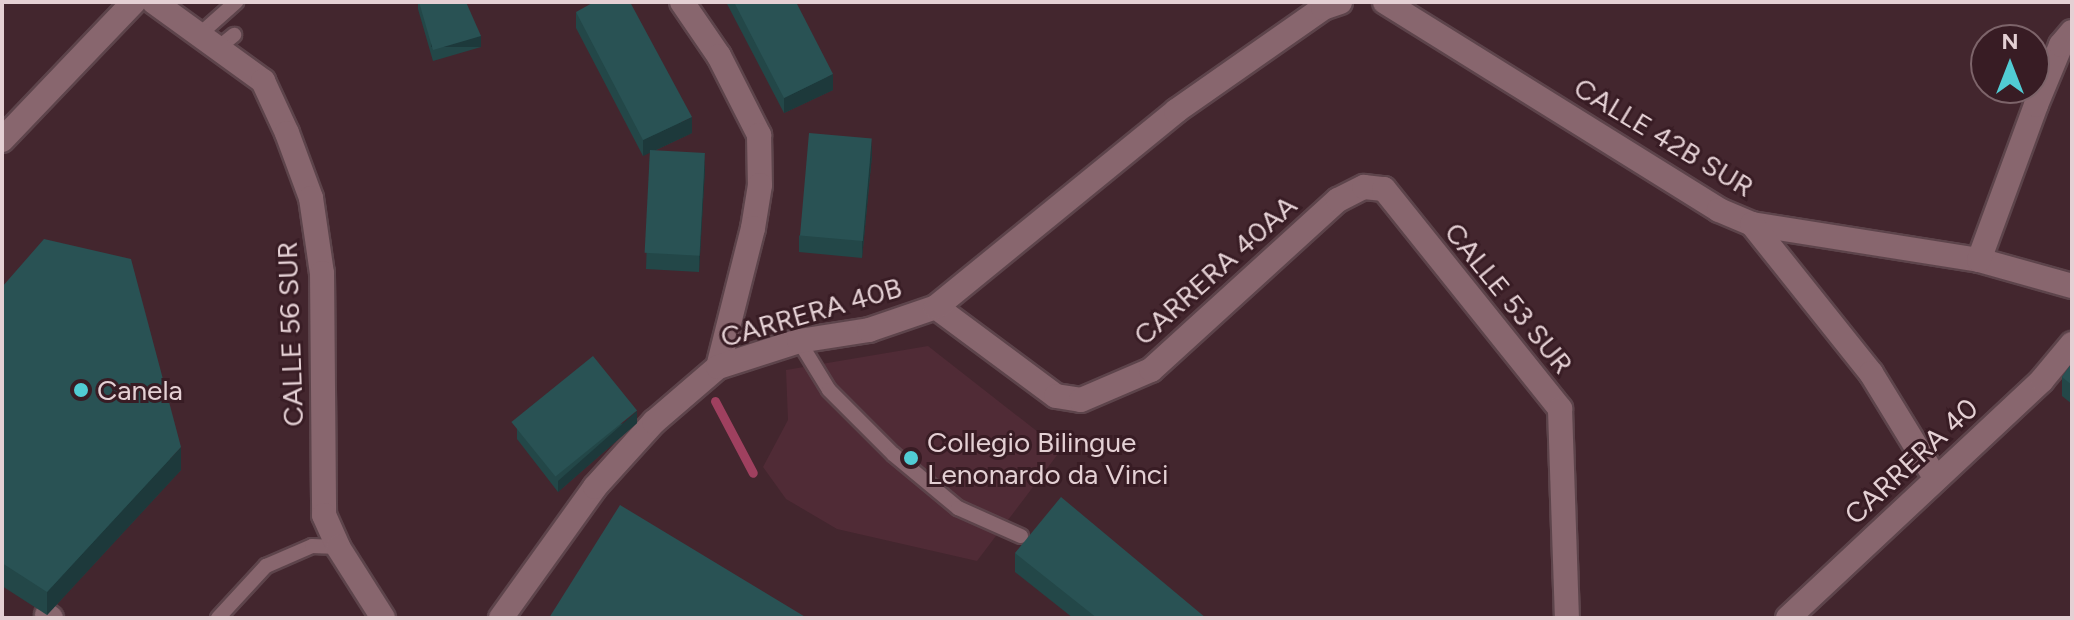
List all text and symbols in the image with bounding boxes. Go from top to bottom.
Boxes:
north arrow [1970,24,2050,104]
text: N [2001,28,2019,55]
street label: CALLE 42B SUR [1568,70,1760,204]
street label: CARRERA 40AA [1127,188,1303,352]
street label: CALLE 53 SUR [1438,216,1580,380]
street label: CALLE 56 SUR [270,241,310,427]
street label: CARRERA 40B [717,270,905,354]
place label: Canela [97,373,183,407]
marker: Canela [72,381,90,399]
street label: CARRERA 40 [1838,391,1984,531]
place label: Collegio Bilingue Lenonardo da Vinci [927,425,1168,491]
marker: Collegio Bilingue Lenonardo da Vinci [902,449,920,467]

